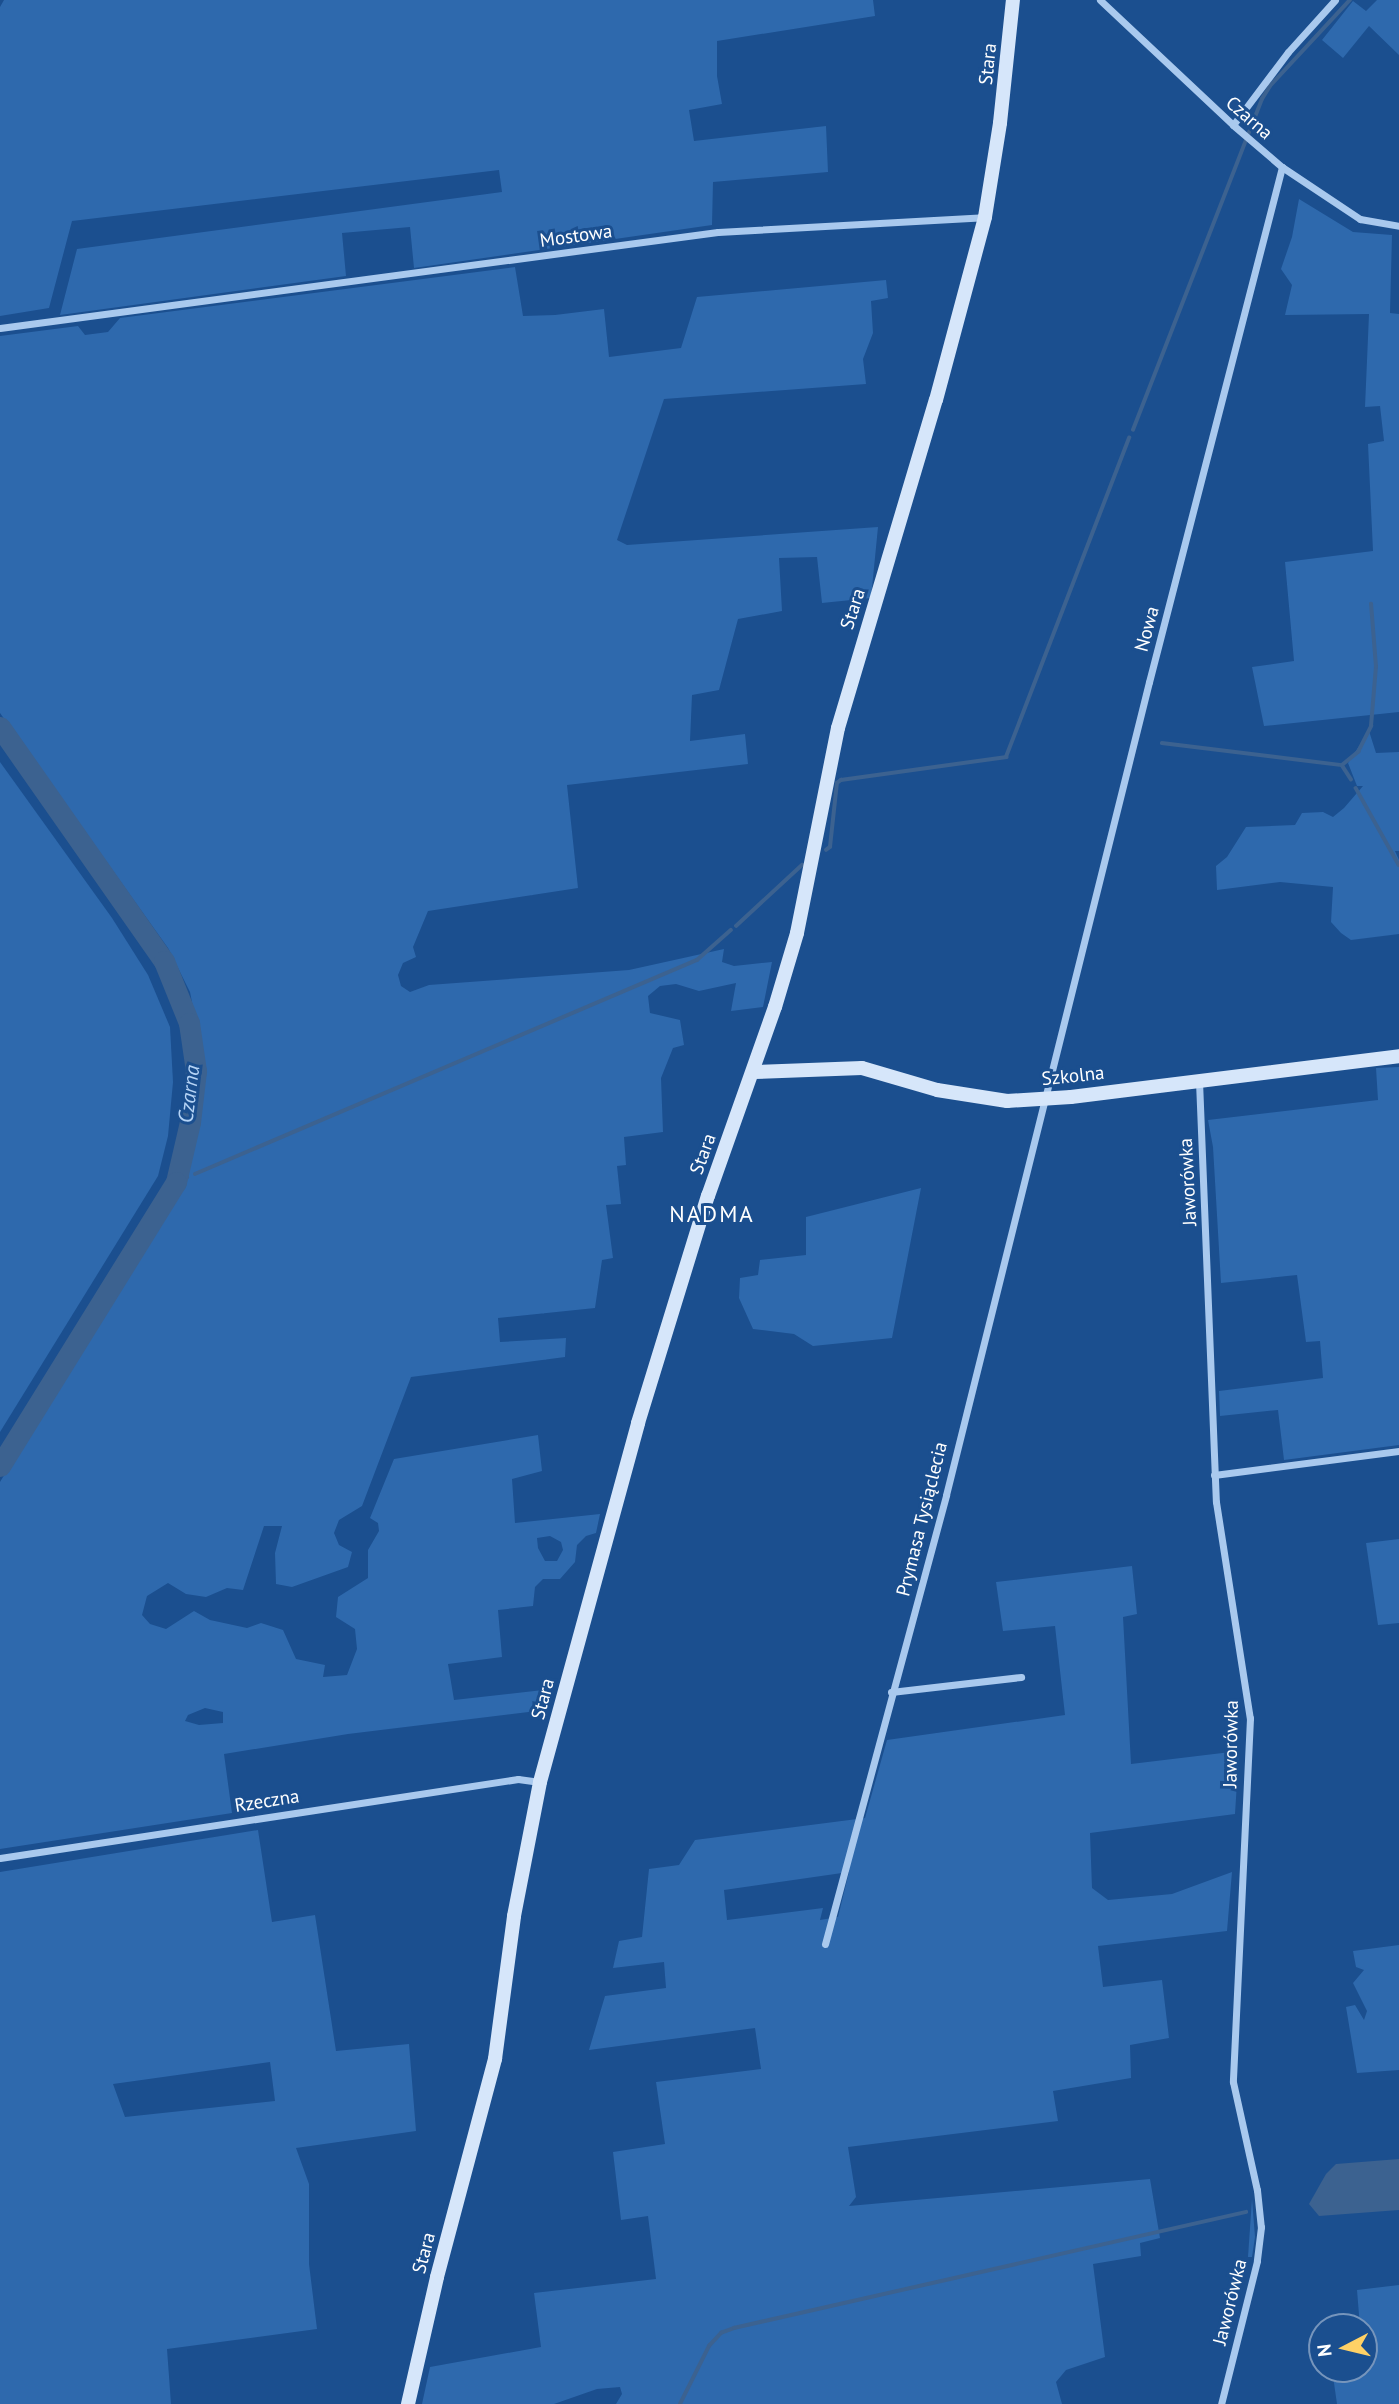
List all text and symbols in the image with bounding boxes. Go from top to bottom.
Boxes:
street label: Stara [974,42,1002,86]
street label: Czarna [1221,91,1277,145]
street label: Mostowa [538,220,614,252]
street label: Stara [836,586,870,632]
street label: Nowa [1130,604,1164,654]
street label: Szkolna [1040,1061,1106,1091]
water label: Czarna [173,1064,205,1124]
street label: Stara [685,1130,721,1178]
street label: Jaworówka [1174,1138,1202,1226]
district label: NADMA [670,1200,754,1228]
street label: Prymasa Tysiąclecia [892,1439,952,1599]
street label: Stara [527,1676,559,1722]
street label: Jaworówka [1219,1700,1243,1788]
street label: Rzeczna [233,1785,301,1817]
street label: Stara [408,2230,440,2276]
street label: Jaworówka [1208,2257,1252,2347]
north arrow [1308,2313,1378,2383]
text: N [1311,2343,1337,2358]

